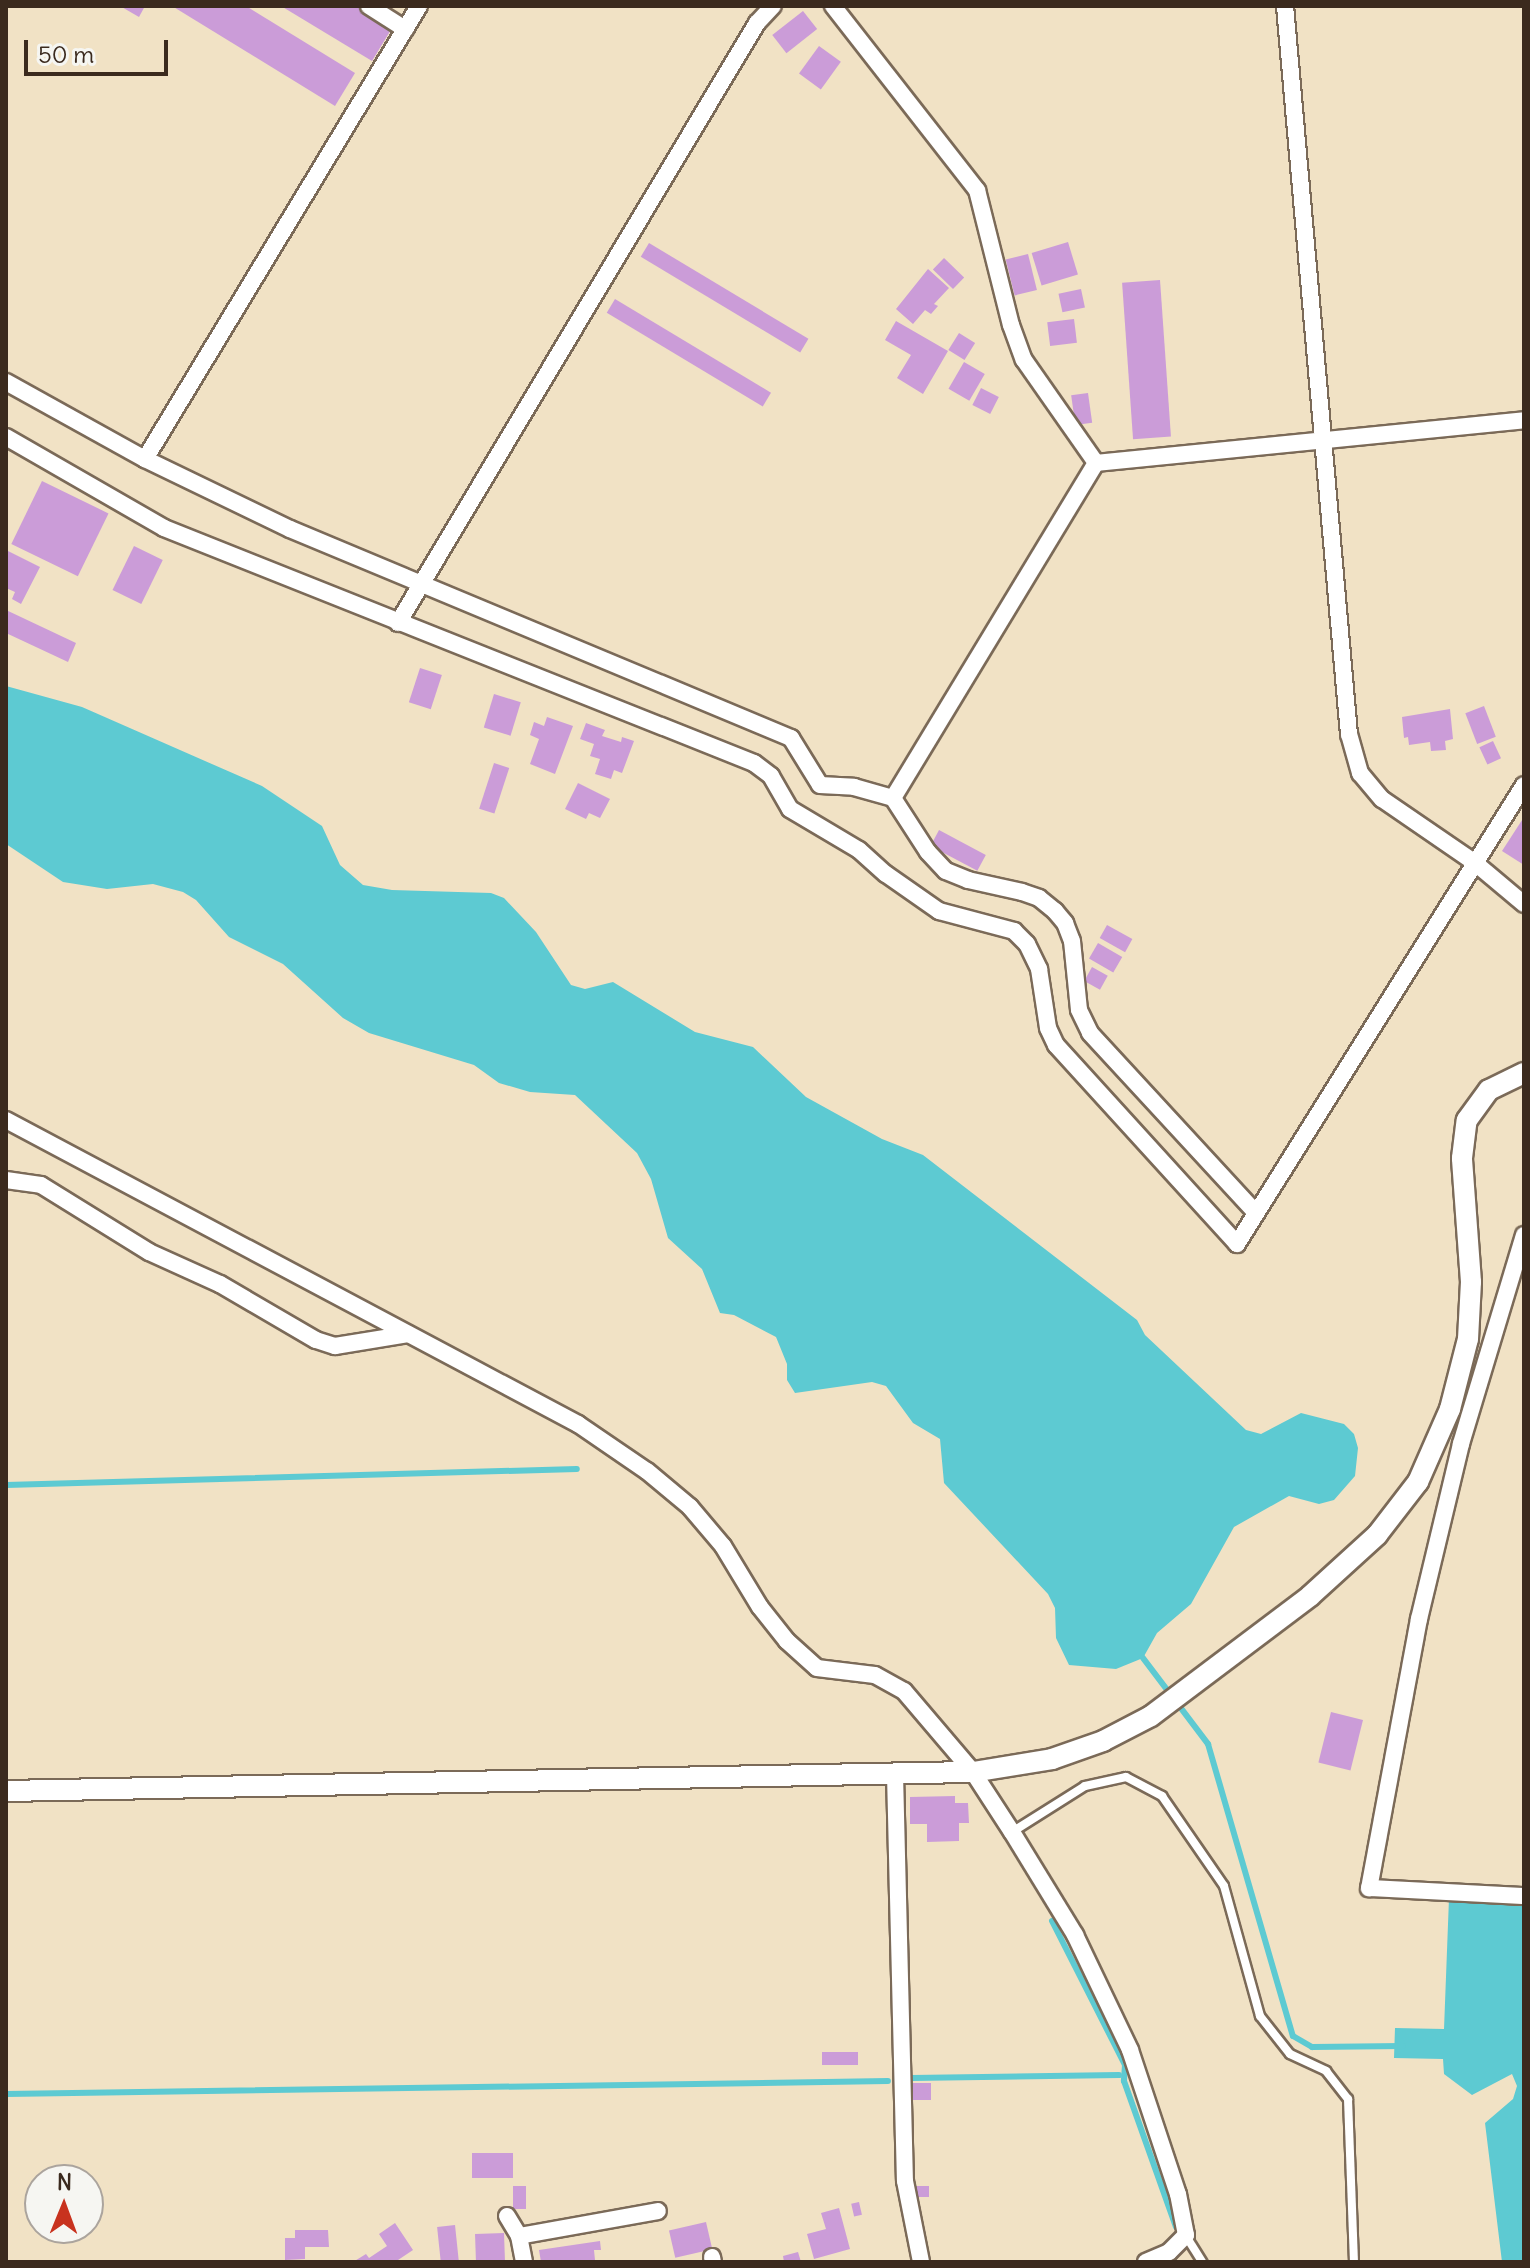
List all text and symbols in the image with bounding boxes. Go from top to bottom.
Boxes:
scale bar [28,24,172,74]
text: 50 m [38,39,94,69]
north arrow [24,2164,104,2244]
text: N [57,2168,72,2196]

